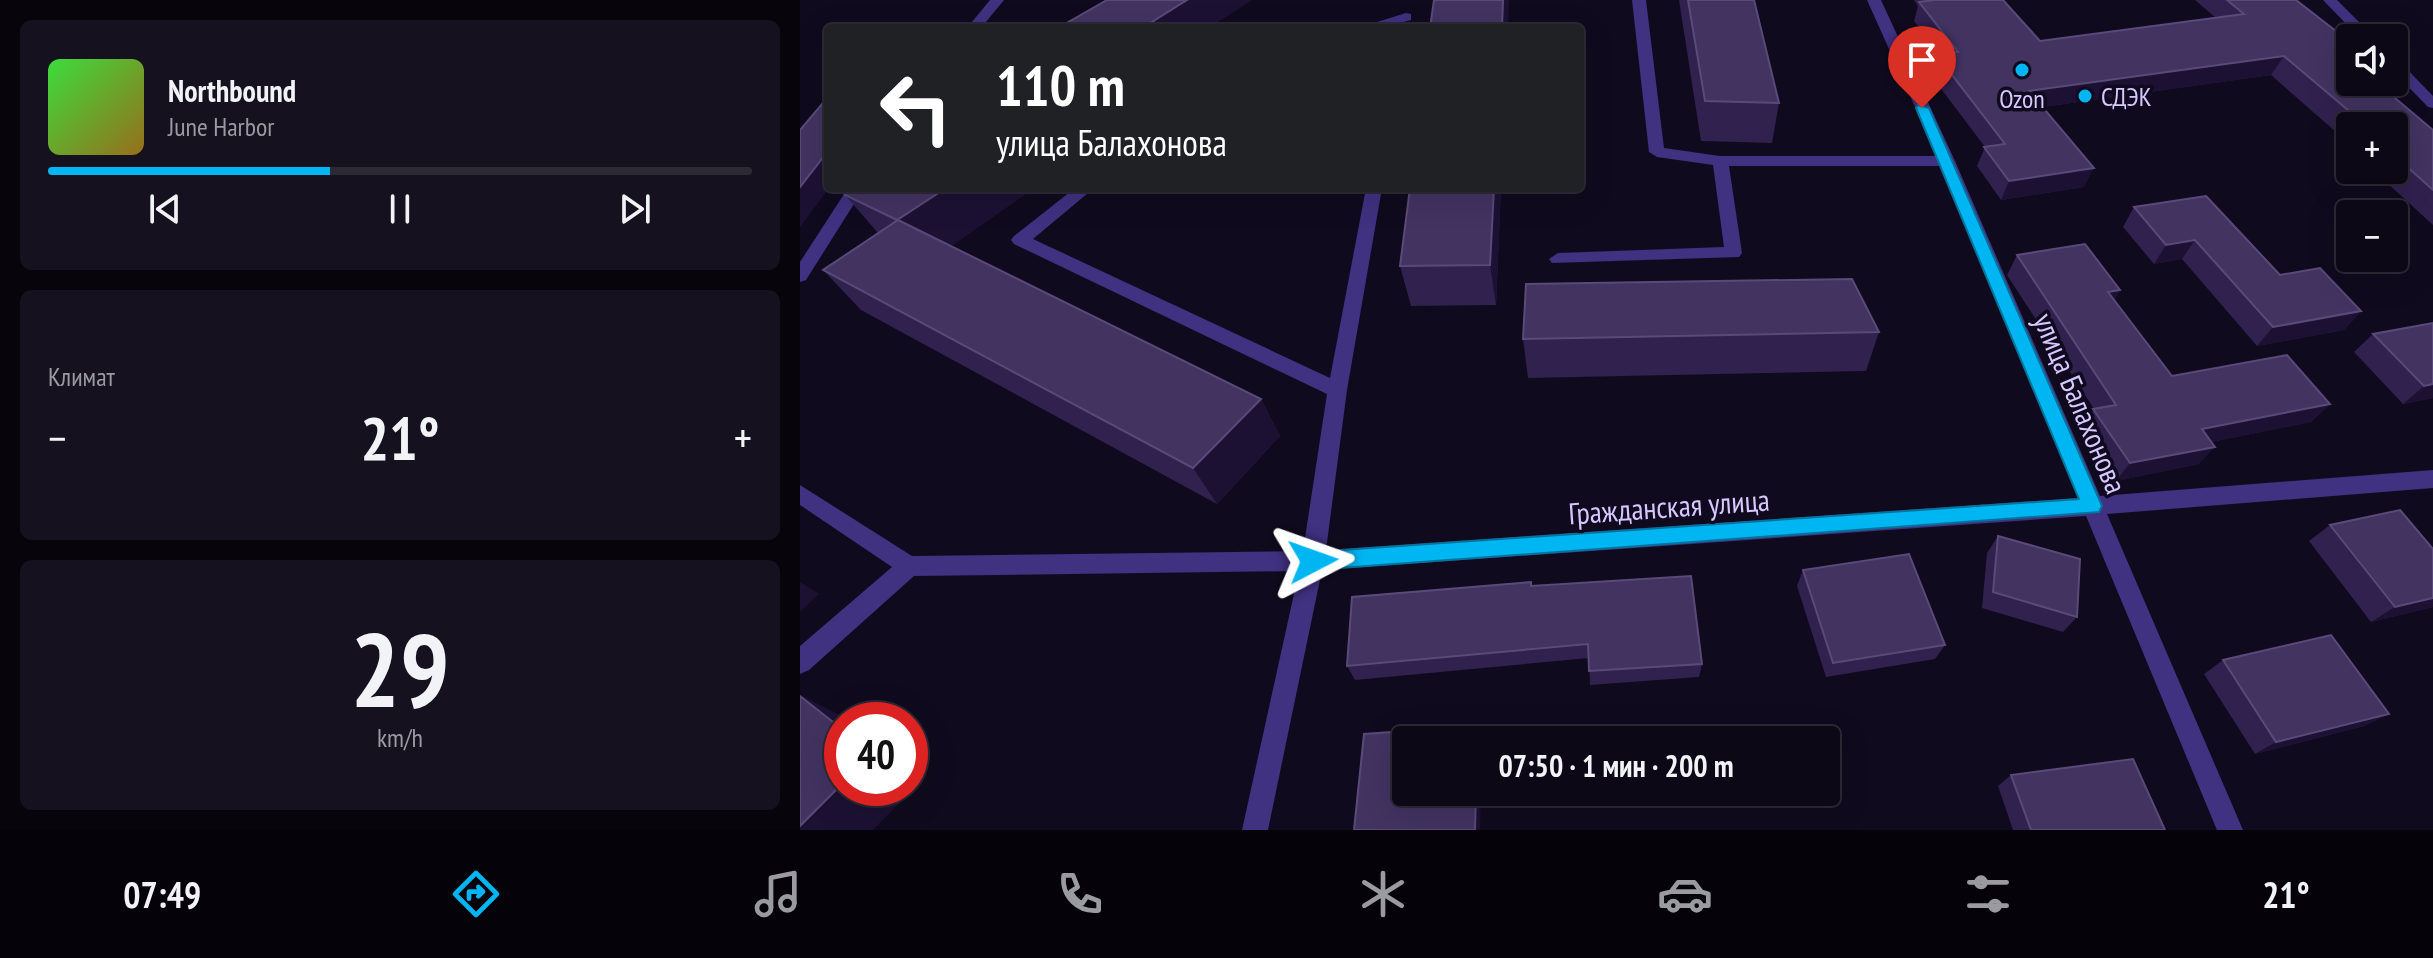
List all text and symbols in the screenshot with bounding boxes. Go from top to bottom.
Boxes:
map controls [2336,24,2408,272]
button: sound [2336,24,2408,96]
pin [1888,26,1956,108]
icon: arrive [1900,38,1944,82]
text: 110 m [996,49,1125,121]
icon: left [864,56,968,160]
marker: Ozon [2013,61,2031,79]
text: Northbound [168,71,296,110]
place label: СДЭК [2101,80,2152,113]
place label: Ozon [1999,82,2045,115]
marker: СДЭК [2076,87,2094,105]
text: June Harbor [168,110,274,143]
button: + [2336,112,2408,184]
text: улица Балахонова [996,119,1227,166]
icon: previous [143,187,187,231]
icon: pause [378,187,422,231]
icon: next [613,187,657,231]
button: − [2336,200,2408,272]
street label: улица Балахонова [2025,307,2137,499]
text: Климат [48,360,115,393]
text: 21° [360,399,440,477]
text: − [48,409,66,466]
text: + [734,409,752,466]
street label: Гражданская улица [1567,480,1771,532]
position arrow [1271,519,1355,603]
text: 29 [350,601,450,736]
speed limit sign: 40 [824,702,928,806]
text: km/h [377,721,423,754]
text: 07:50 · 1 мин · 200 m [1498,746,1734,785]
icon: directions [448,866,504,922]
icon: music [750,866,806,922]
icon: phone [1052,866,1108,922]
icon: climate [1355,866,1411,922]
icon: car [1657,866,1713,922]
icon: filters [1960,866,2016,922]
text: 07:49 [123,871,201,918]
text: 21° [2262,871,2310,918]

